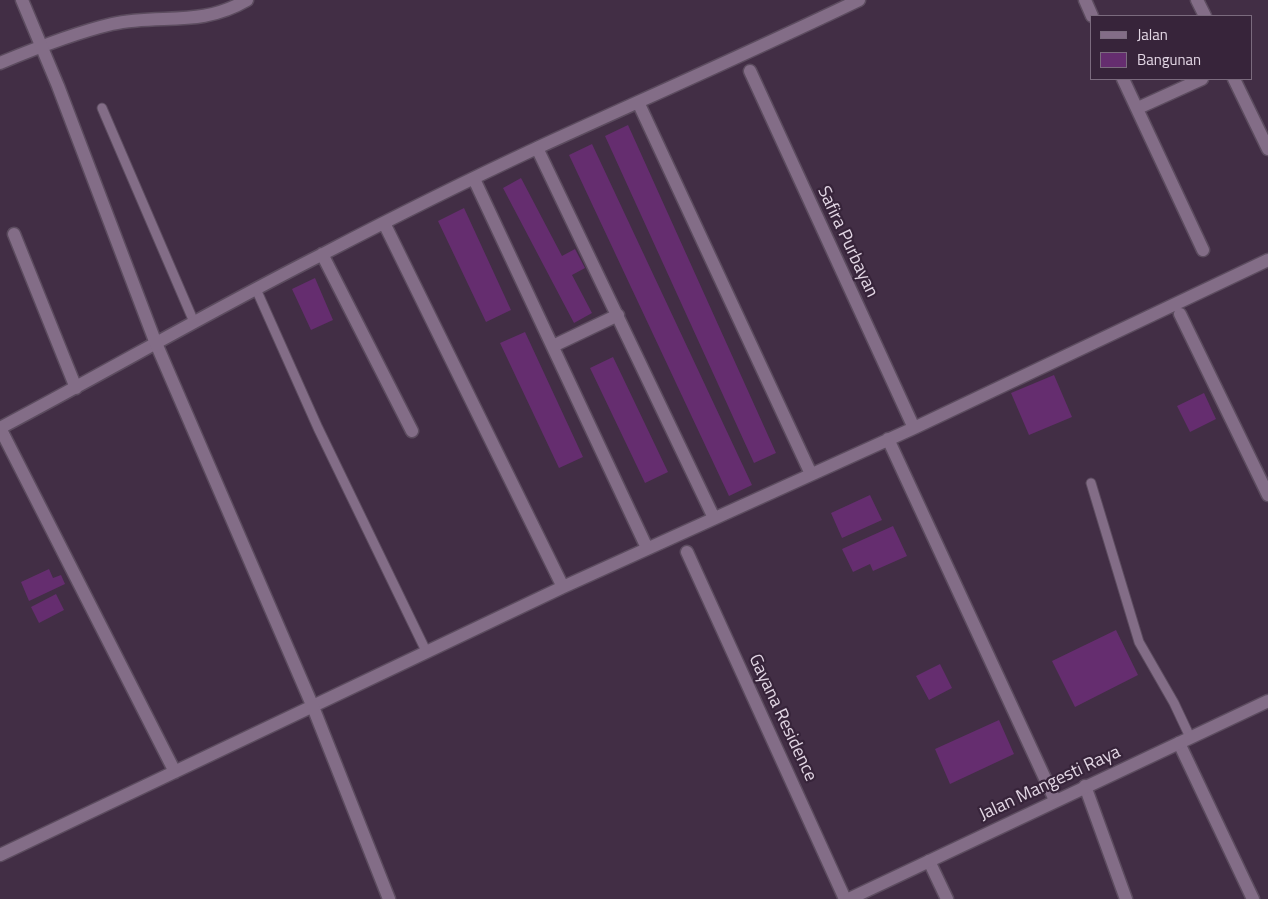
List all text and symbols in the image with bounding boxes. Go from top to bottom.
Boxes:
legend [1090,15,1253,80]
text: Jalan [1137,23,1168,46]
text: Bangunan [1137,48,1201,71]
street label: Safira Purbayan [812,183,882,301]
street label: Gayana Residence [743,651,821,785]
street label: Jalan Mangesti Raya [976,742,1124,826]

